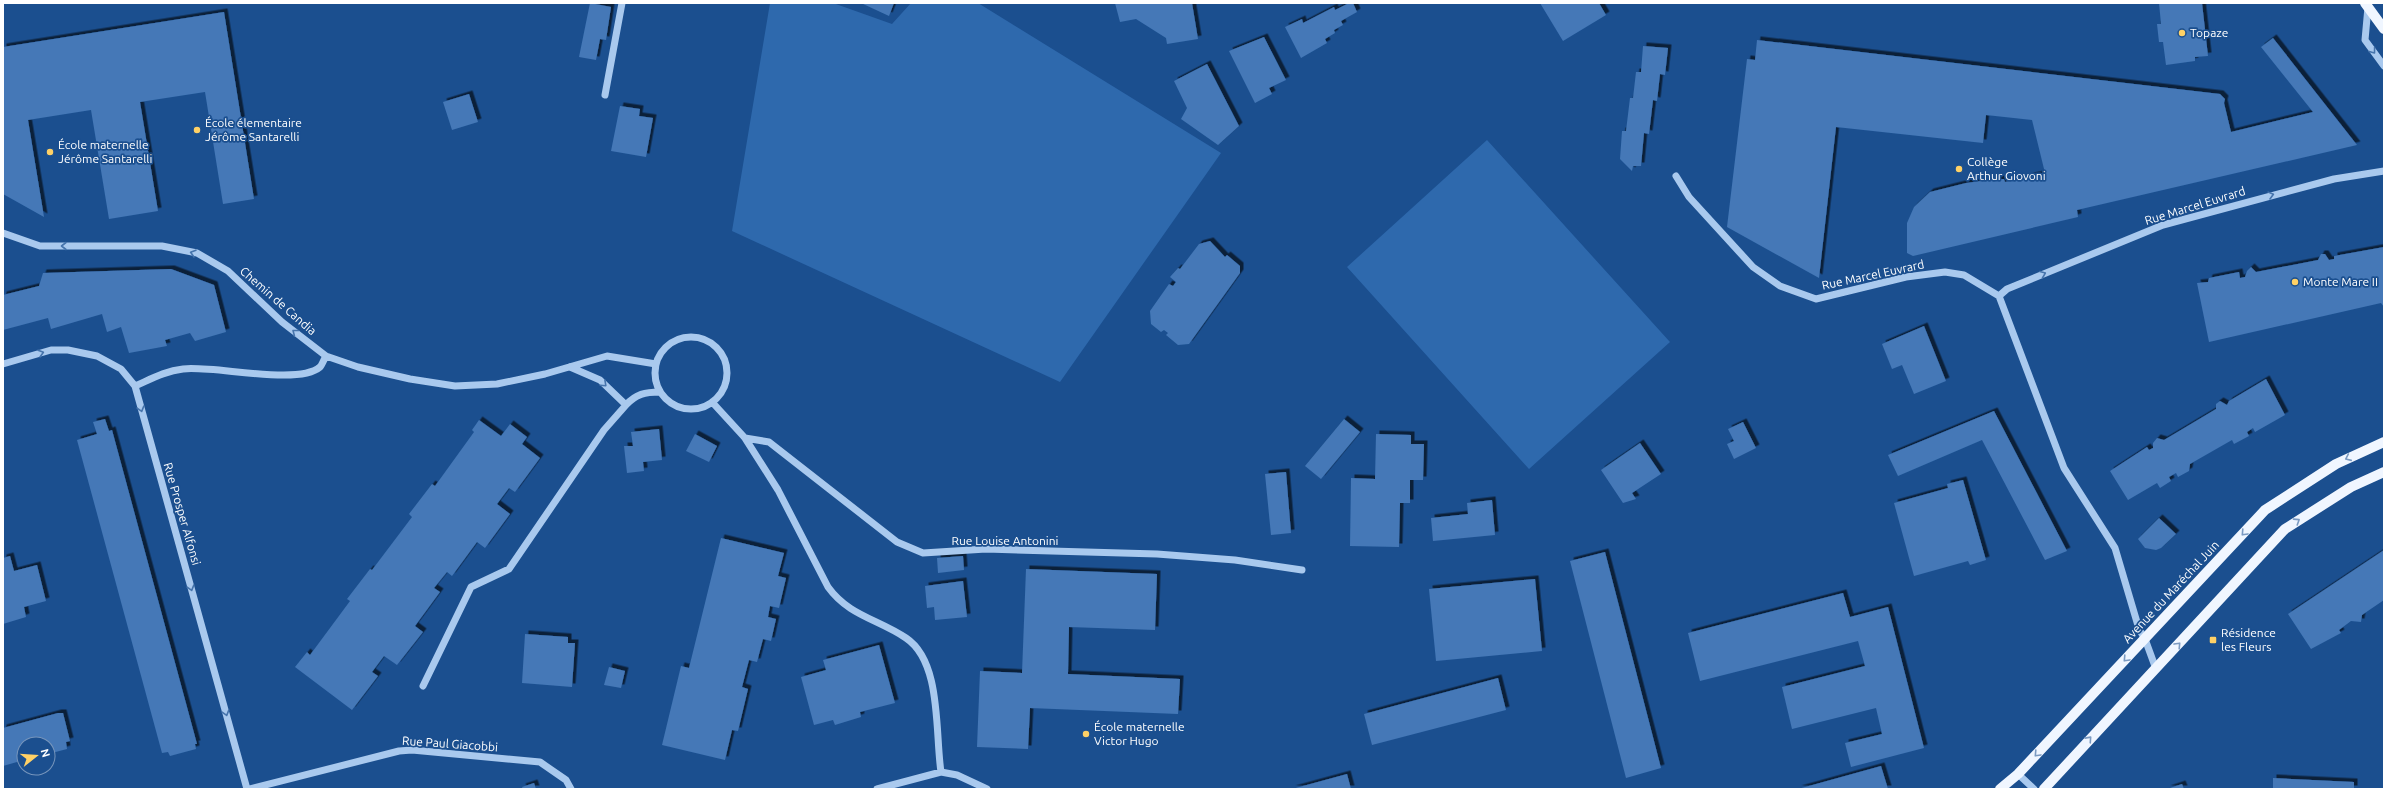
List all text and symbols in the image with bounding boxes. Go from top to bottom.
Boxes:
place label: Topaze [2190,26,2228,39]
marker: Topaze [2177,28,2187,38]
one-way arrow [2368,46,2375,53]
place label: École élementaire Jérôme Santarelli [205,116,302,143]
marker: École élementaire Jérôme Santarelli [192,125,202,135]
place label: École maternelle Jérôme Santarelli [58,138,152,165]
marker: École maternelle Jérôme Santarelli [45,147,55,157]
place label: Collège Arthur Giovoni [1967,155,2046,182]
marker: Collège Arthur Giovoni [1954,164,1964,174]
street label: Rue Marcel Euvrard [2143,184,2247,227]
one-way arrow [2267,191,2274,200]
one-way arrow [61,242,67,250]
one-way arrow [190,249,197,258]
street label: Rue Marcel Euvrard [1820,257,1925,292]
street label: Chemin de Candia [238,264,319,337]
one-way arrow [2039,271,2046,279]
place label: Monte Mare II [2303,275,2378,288]
marker: Monte Mare II [2290,277,2300,287]
one-way arrow [292,330,299,337]
one-way arrow [37,349,44,358]
one-way arrow [599,379,607,387]
one-way arrow [136,405,145,412]
one-way arrow [2345,453,2353,461]
street label: Rue Prosper Alfonsi [162,461,203,567]
one-way arrow [2293,519,2300,526]
one-way arrow [2241,528,2248,536]
street label: Rue Louise Antonini [951,534,1059,547]
street label: Avenue du Maréchal Juin [2120,538,2221,645]
one-way arrow [186,584,195,591]
place label: Résidence les Fleurs [2221,626,2276,653]
marker: Résidence les Fleurs [2208,635,2218,645]
one-way arrow [2174,642,2181,650]
one-way arrow [2123,654,2131,662]
one-way arrow [221,709,230,716]
place label: École maternelle Victor Hugo [1094,720,1185,747]
marker: École maternelle Victor Hugo [1081,729,1091,739]
street label: Rue Paul Giacobbi [402,734,499,753]
north arrow [16,736,56,776]
one-way arrow [2084,737,2091,744]
text: N [39,747,53,759]
one-way arrow [2034,749,2042,757]

